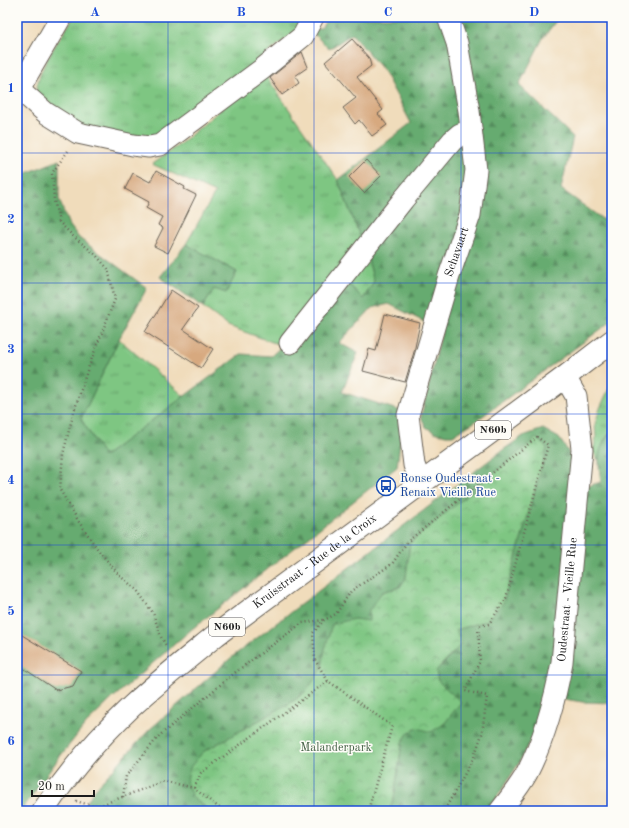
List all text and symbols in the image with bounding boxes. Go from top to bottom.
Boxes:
text: A [90,6,100,19]
text: B [236,6,246,19]
text: C [384,6,392,19]
text: D [529,6,539,19]
text: 1 [7,82,15,95]
text: 2 [7,213,15,226]
street label: Schavaart [443,226,471,278]
text: 3 [7,343,15,356]
road number: N60b [475,421,511,439]
place label: Ronse Oudestraat - Renaix Vieille Rue [400,473,500,499]
text: 4 [7,474,15,487]
bus stop icon: Ronse Oudestraat - Renaix Vieille Rue [375,475,397,497]
street label: Kruisstraat - Rue de la Croix [251,512,379,611]
street label: Oudestraat - Vieille Rue [556,536,580,662]
text: 5 [7,605,15,618]
road number: N60b [209,618,245,636]
text: 6 [7,735,15,748]
park label: Malanderpark [300,742,372,754]
scale bar [32,772,94,798]
text: 20 m [38,781,65,793]

